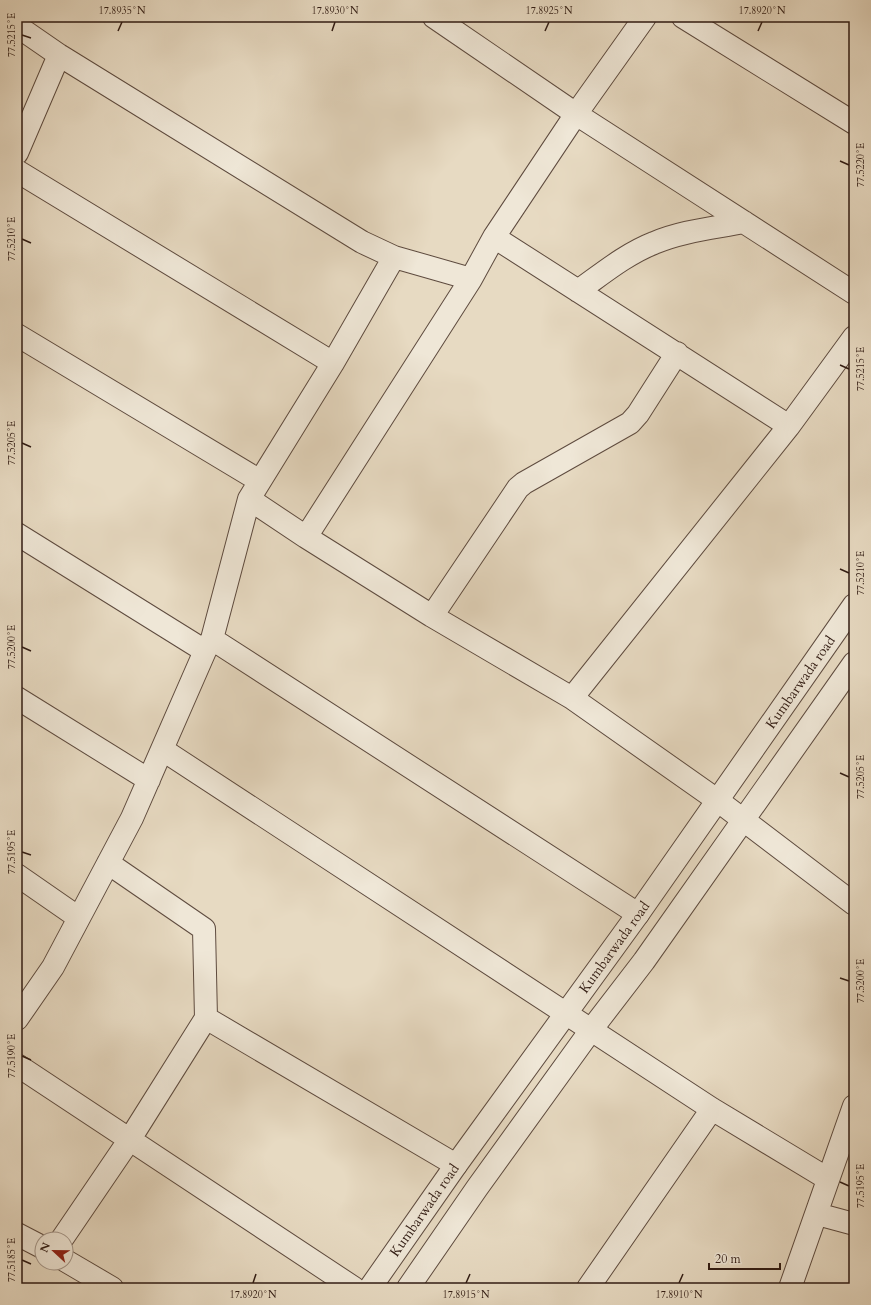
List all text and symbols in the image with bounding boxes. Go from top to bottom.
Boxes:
text: 17.8935°N [99,4,146,18]
text: 17.8930°N [312,4,359,18]
text: 17.8925°N [526,4,573,18]
text: 17.8920°N [739,4,786,18]
text: 77.5215°E [5,13,19,57]
text: 77.5220°E [854,143,868,187]
text: 77.5210°E [5,217,19,261]
text: 77.5215°E [854,347,868,391]
text: 77.5205°E [5,421,19,465]
text: 77.5210°E [854,551,868,595]
text: 77.5200°E [5,625,19,669]
street label: Kumbarwada road [761,632,840,733]
text: 77.5205°E [854,755,868,799]
text: 77.5195°E [5,830,19,874]
street label: Kumbarwada road [575,897,655,997]
text: 77.5200°E [854,959,868,1003]
text: 77.5190°E [5,1034,19,1078]
street label: Kumbarwada road [385,1160,464,1261]
text: 77.5195°E [854,1164,868,1208]
north arrow [34,1231,74,1271]
text: 77.5185°E [5,1238,19,1282]
text: N [36,1240,54,1255]
scale bar [709,1245,780,1271]
text: 20 m [715,1251,742,1267]
text: 17.8920°N [230,1288,277,1302]
text: 17.8915°N [443,1288,490,1302]
text: 17.8910°N [656,1288,703,1302]

